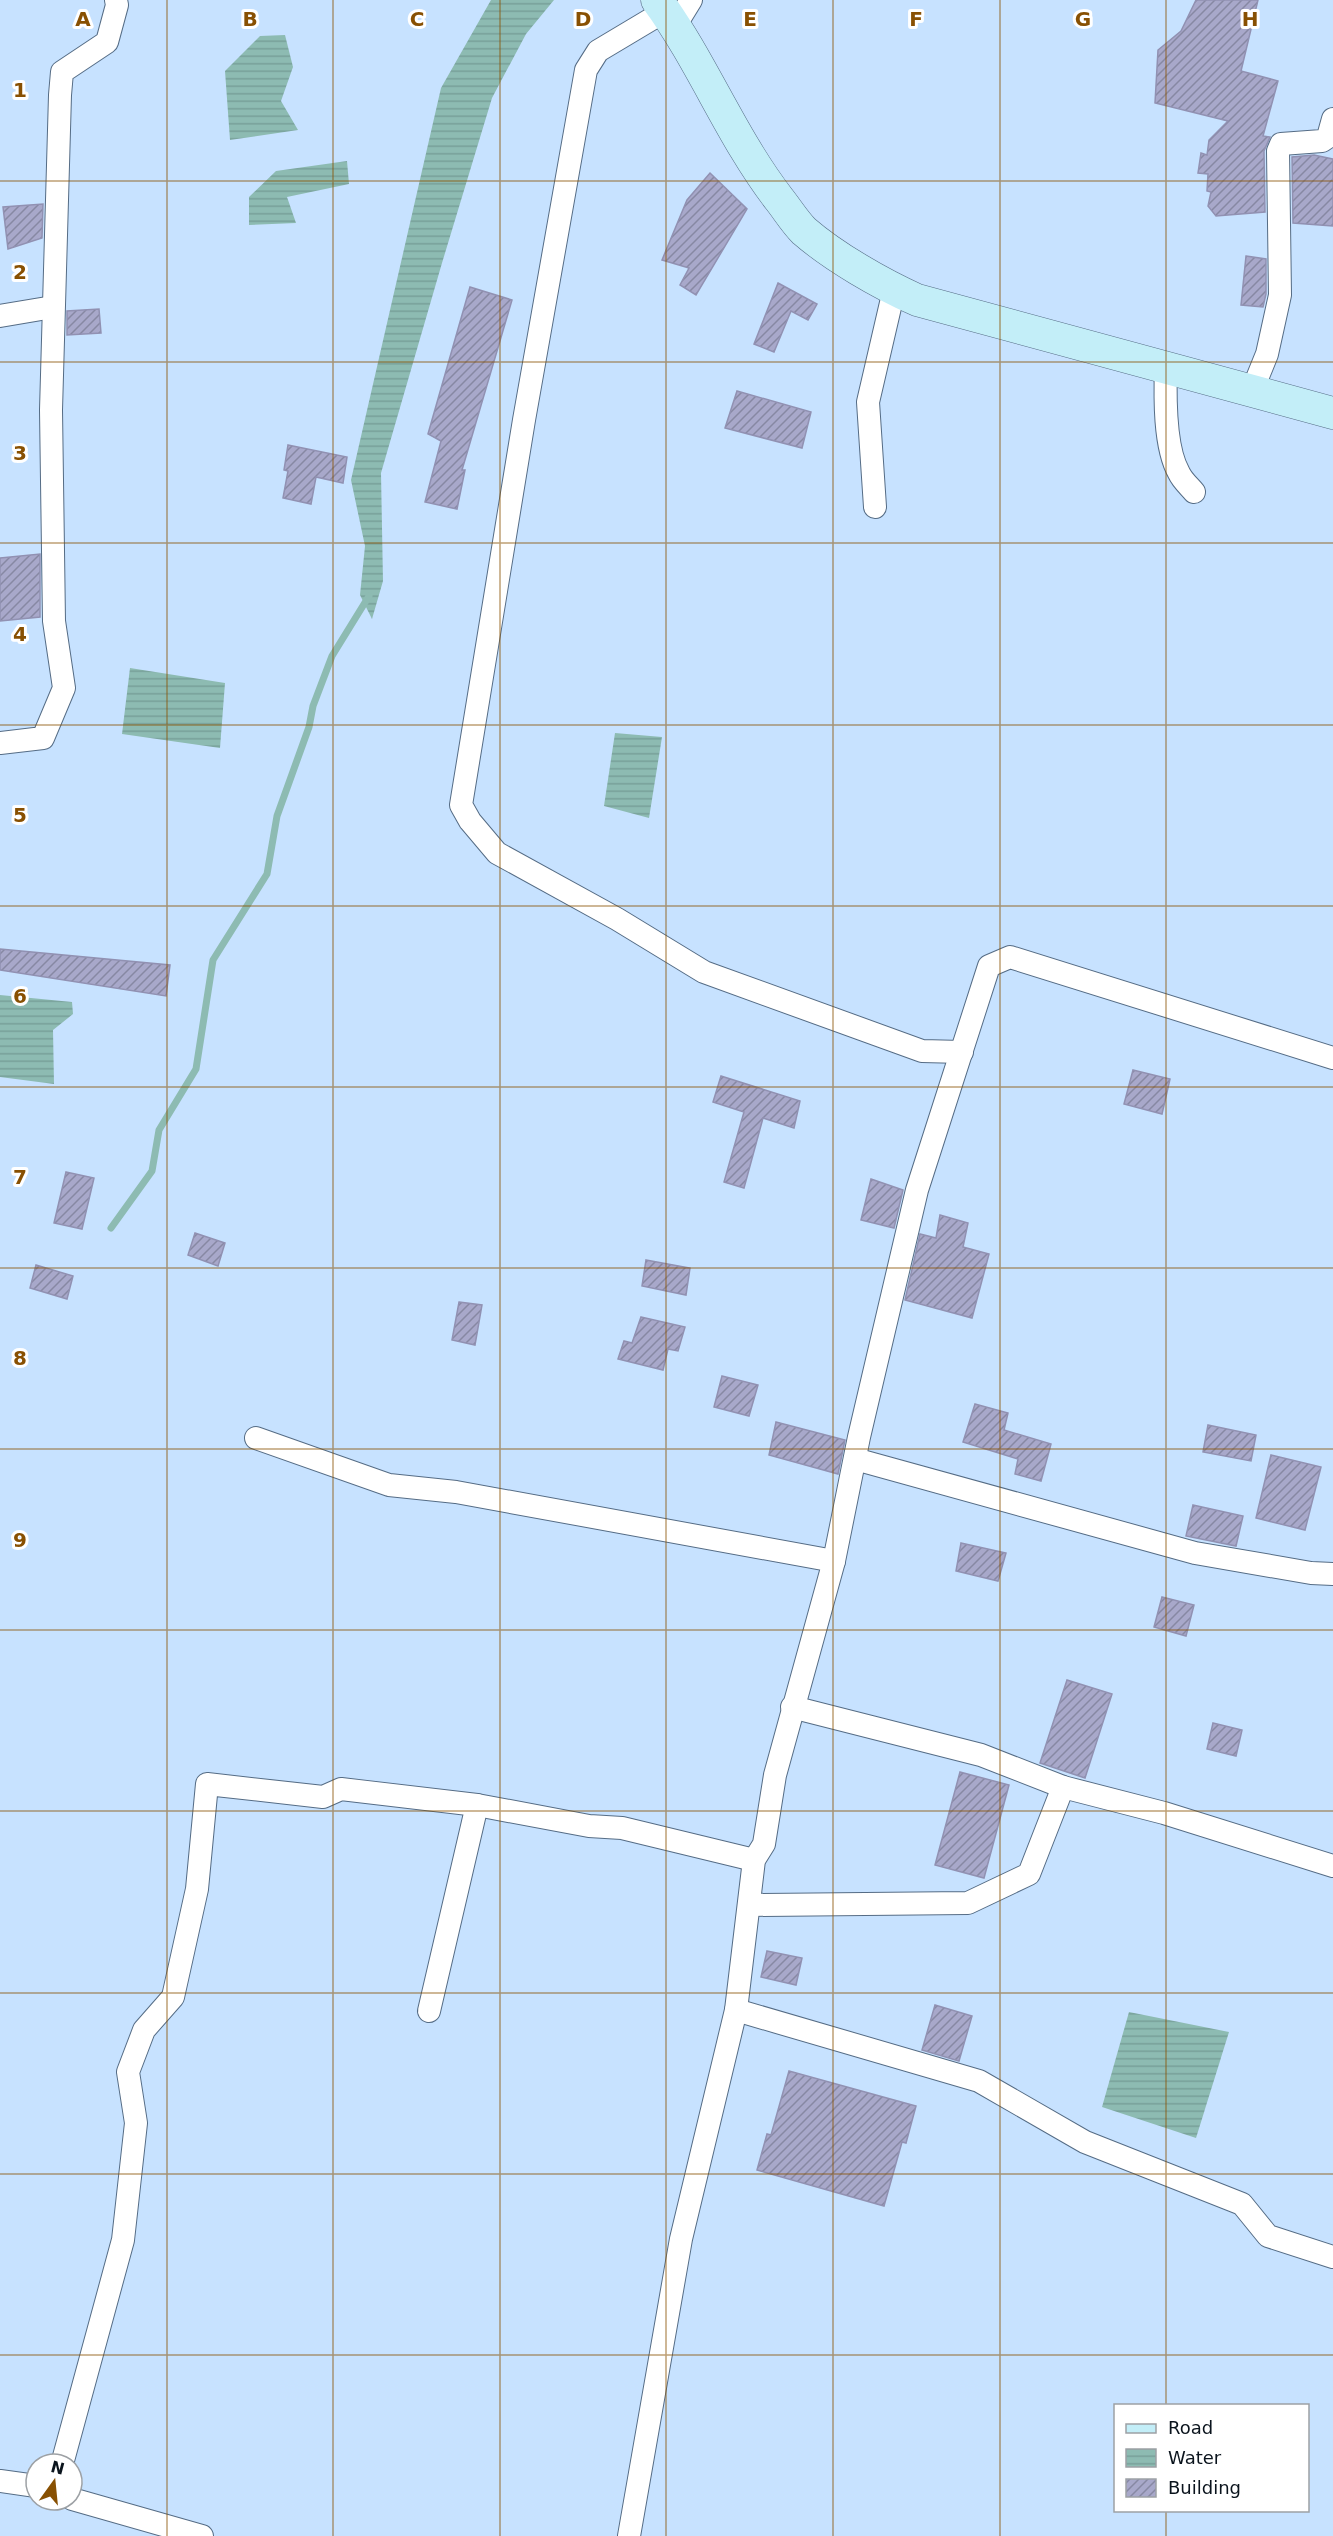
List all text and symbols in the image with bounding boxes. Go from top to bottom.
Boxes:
text: A [75,7,91,31]
text: B [242,7,258,31]
text: C [410,7,424,31]
text: D [575,7,591,31]
text: E [743,7,757,31]
text: F [909,7,923,31]
text: G [1075,7,1091,31]
text: H [1242,7,1258,31]
text: 1 [13,78,27,102]
text: 2 [13,260,27,284]
text: 3 [13,441,27,465]
text: 4 [13,622,27,646]
text: 5 [13,803,27,827]
text: 6 [13,984,27,1008]
text: 7 [13,1165,27,1189]
text: 8 [13,1346,27,1370]
text: 9 [13,1528,27,1552]
legend [1114,2404,1309,2512]
text: Road [1168,2417,1213,2438]
text: Water [1168,2447,1222,2468]
north arrow [24,2452,84,2512]
text: N [49,2457,67,2479]
text: Building [1168,2477,1241,2498]

